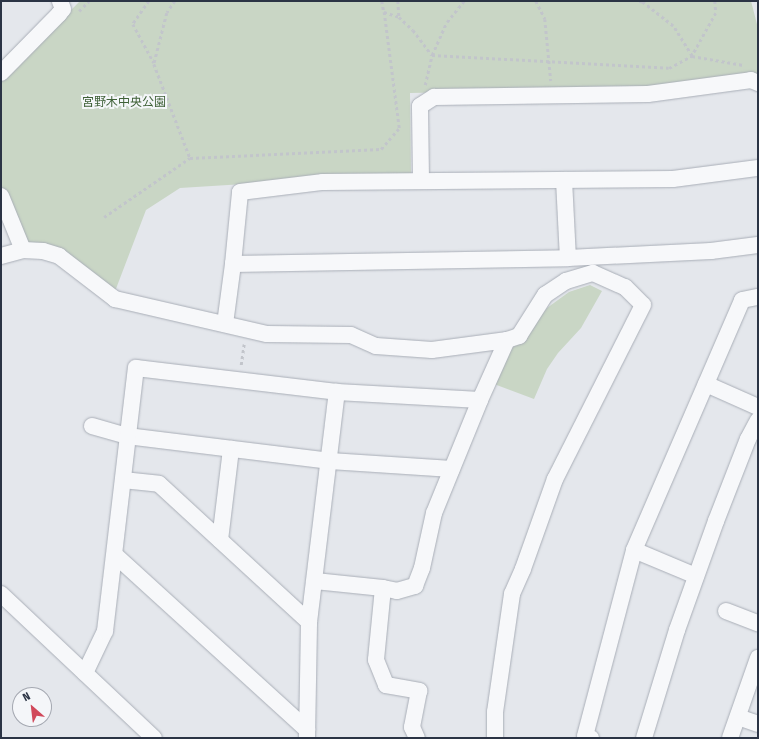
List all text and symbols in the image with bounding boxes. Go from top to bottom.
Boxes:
park label: 宮野木中央公園 [82,96,166,110]
north arrow [12,687,52,727]
text: N [21,690,33,704]

